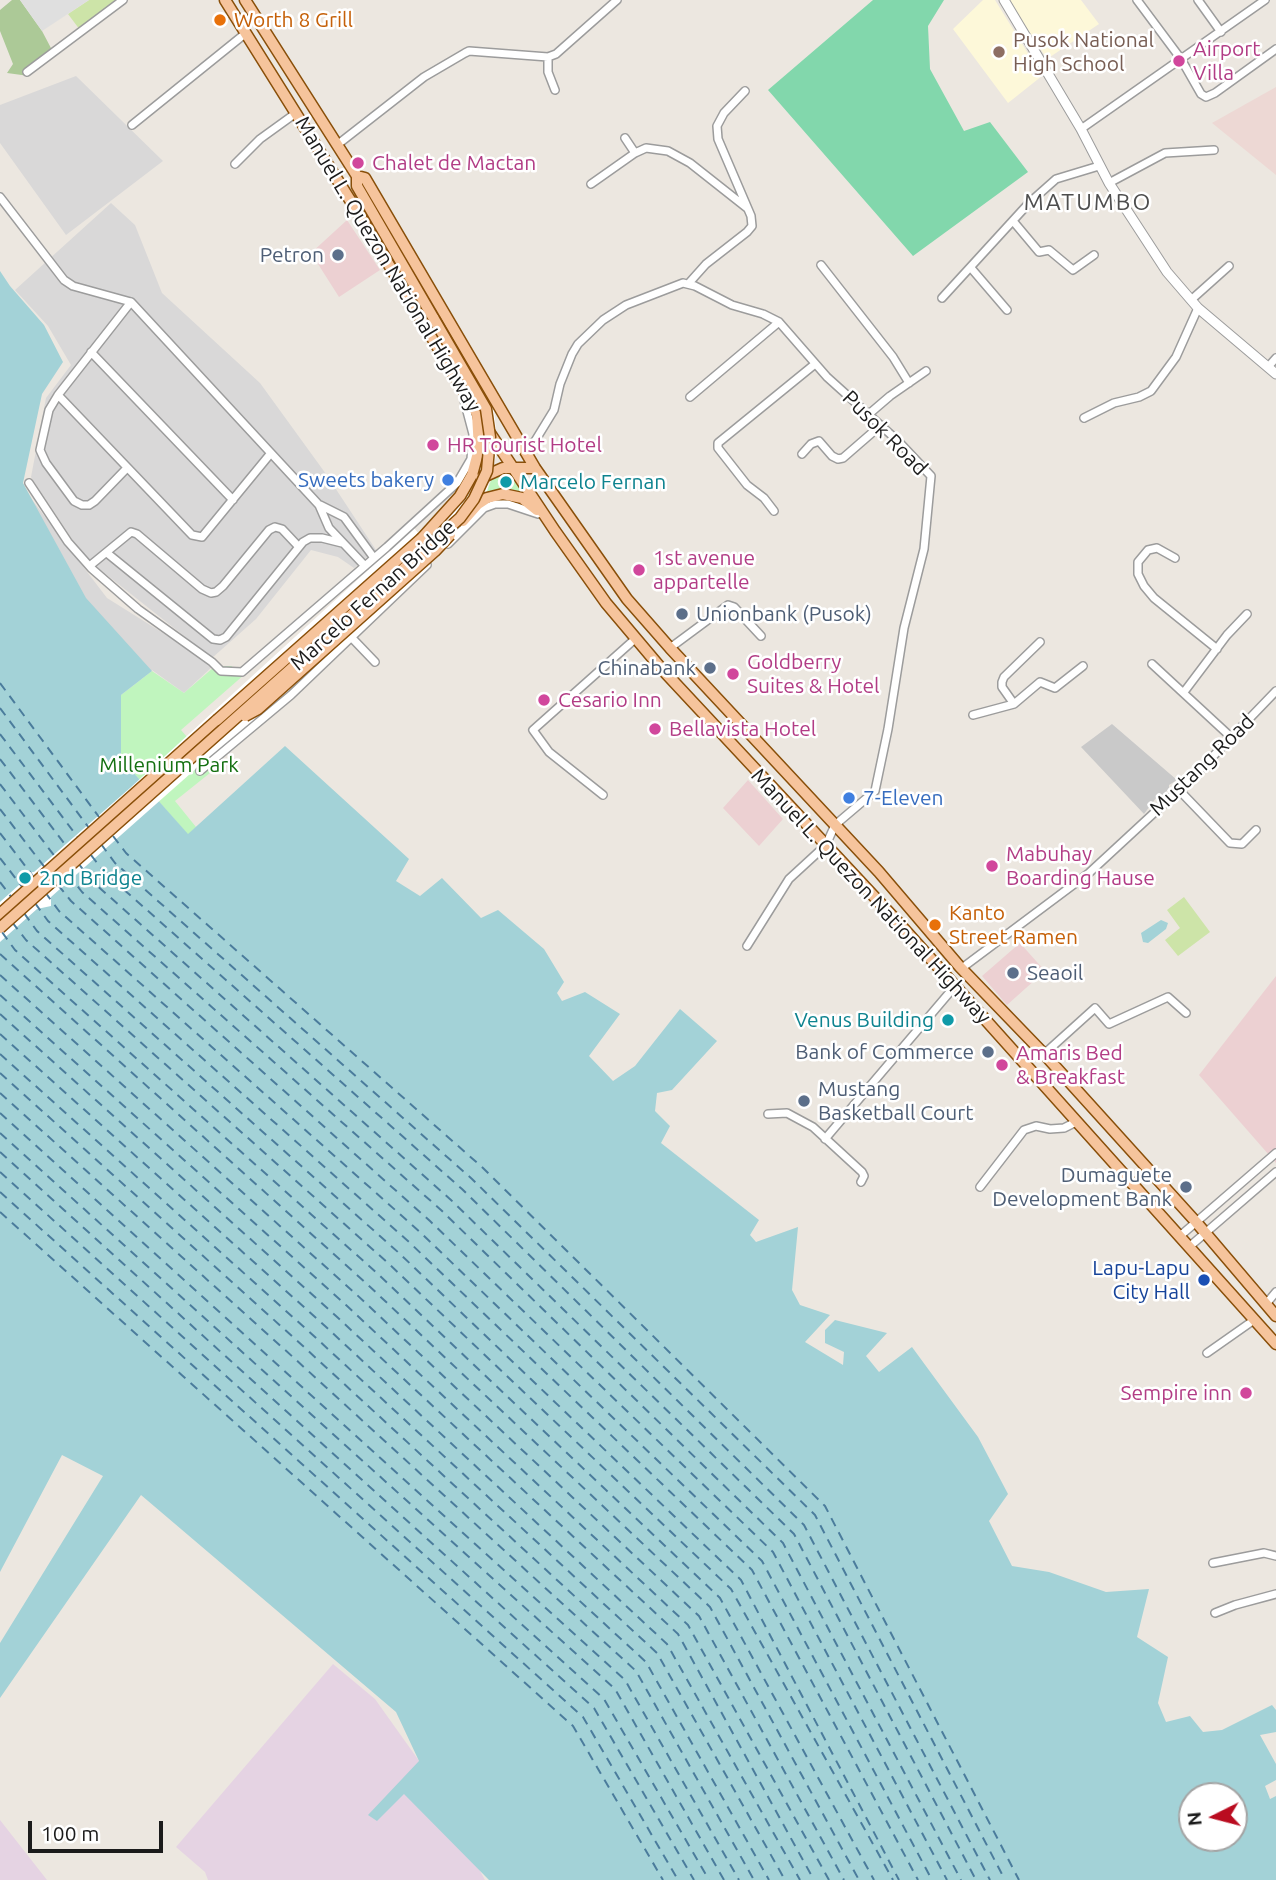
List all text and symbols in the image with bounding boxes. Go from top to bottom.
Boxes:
place label: Worth 8 Grill [234,7,353,33]
marker: Worth 8 Grill [212,12,228,28]
place label: Pusok National High School [1013,27,1154,77]
place label: Airport Villa [1193,36,1260,86]
marker: Pusok National High School [991,44,1007,60]
marker: Airport Villa [1171,53,1187,69]
street label: Manuel L. Quezon National Highway [290,112,486,416]
place label: Chalet de Mactan [372,150,536,176]
marker: Chalet de Mactan [350,155,366,171]
district label: MATUMBO [1025,188,1151,216]
place label: Petron [260,242,324,268]
marker: Petron [330,247,346,263]
street label: Pusok Road [837,385,933,481]
place label: HR Tourist Hotel [447,432,602,458]
marker: HR Tourist Hotel [425,437,441,453]
place label: Sweets bakery [298,467,434,493]
place label: Marcelo Fernan [520,469,666,495]
marker: Sweets bakery [440,472,456,488]
marker: Marcelo Fernan [498,474,514,490]
street label: Marcelo Fernan Bridge [285,514,461,676]
place label: 1st avenue appartelle [653,545,755,595]
marker: 1st avenue appartelle [631,562,647,578]
place label: Unionbank (Pusok) [696,601,872,627]
marker: Unionbank (Pusok) [674,606,690,622]
place label: Goldberry Suites & Hotel [747,649,880,699]
place label: Chinabank [598,655,696,681]
marker: Chinabank [702,660,718,676]
marker: Goldberry Suites & Hotel [725,666,741,682]
place label: Cesario Inn [558,687,662,713]
marker: Cesario Inn [536,692,552,708]
street label: Mustang Road [1144,709,1260,821]
place label: Bellavista Hotel [669,716,816,742]
marker: Bellavista Hotel [647,721,663,737]
park label: Millenium Park [99,752,239,778]
street label: Manuel L. Quezon National Highway [746,763,996,1029]
place label: 7-Eleven [863,785,944,811]
marker: 7-Eleven [841,790,857,806]
place label: Mabuhay Boarding Hause [1006,841,1155,891]
marker: Mabuhay Boarding Hause [984,858,1000,874]
place label: 2nd Bridge [39,865,142,891]
marker: 2nd Bridge [17,870,33,886]
place label: Kanto Street Ramen [949,900,1078,950]
marker: Kanto Street Ramen [927,917,943,933]
place label: Seaoil [1027,960,1083,986]
marker: Seaoil [1005,965,1021,981]
place label: Venus Building [795,1007,934,1033]
marker: Venus Building [940,1012,956,1028]
place label: Bank of Commerce [795,1039,974,1065]
place label: Amaris Bed & Breakfast [1016,1040,1125,1090]
marker: Bank of Commerce [980,1044,996,1060]
marker: Amaris Bed & Breakfast [994,1057,1010,1073]
place label: Mustang Basketball Court [818,1076,974,1126]
marker: Mustang Basketball Court [796,1093,812,1109]
place label: Dumaguete Development Bank [992,1162,1172,1212]
marker: Dumaguete Development Bank [1178,1179,1194,1195]
place label: Lapu-Lapu City Hall [1092,1255,1190,1305]
marker: Lapu-Lapu City Hall [1196,1272,1212,1288]
place label: Sempire inn [1120,1380,1232,1406]
marker: Sempire inn [1238,1385,1254,1401]
north arrow [1178,1782,1248,1852]
scale bar [32,1806,166,1850]
text: N [1182,1811,1206,1827]
text: 100 m [41,1821,99,1845]

